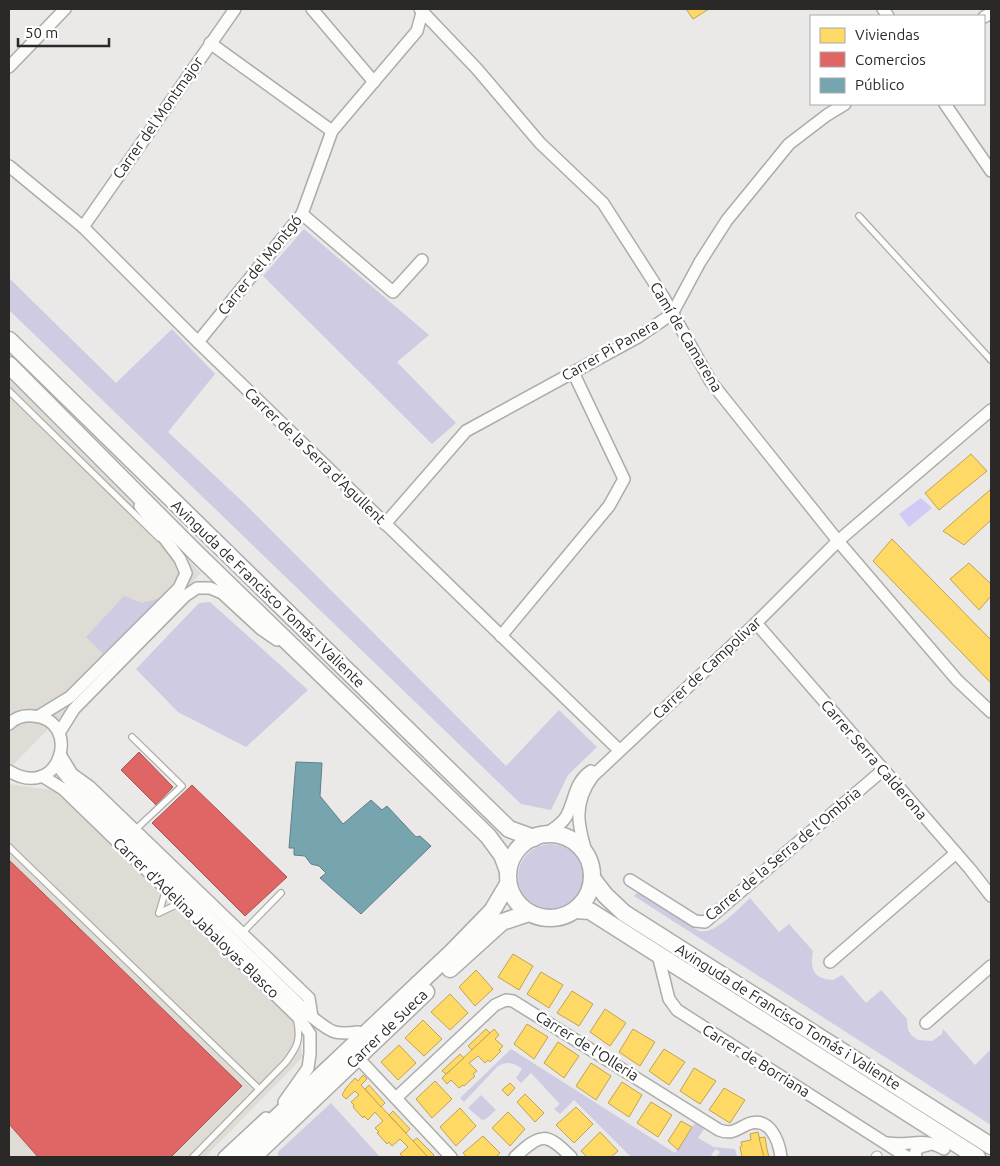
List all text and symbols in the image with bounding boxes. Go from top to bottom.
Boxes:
scale bar [18,15,109,47]
legend [810,15,985,105]
text: 50 m [25,24,58,41]
text: Viviendas [855,26,919,43]
text: Comercios [855,51,926,68]
street label: Carrer del Montmajor [109,53,206,182]
text: Público [855,76,905,93]
street label: Carrer del Montgó [214,211,305,318]
street label: Camí de Camarena [647,279,726,395]
street label: Carrer Pi Panera [559,315,661,384]
street label: Carrer de la Serra d'Agullent [242,384,389,527]
street label: Avinguda de Francisco Tomás i Valiente [168,496,369,691]
street label: Carrer de Campolivar [649,613,765,722]
street label: Carrer Serra Calderona [818,696,931,823]
street label: Carrer de la Serra de l’Ombria [701,784,864,924]
street label: Carrer d'Adelina Jabaloyas Blasco [110,834,283,1001]
street label: Avinguda de Francisco Tomás i Valiente [673,940,904,1093]
street label: Carrer de Sueca [343,986,431,1071]
street label: Carrer de l'Olleria [533,1007,642,1084]
street label: Carrer de Borriana [699,1021,813,1100]

